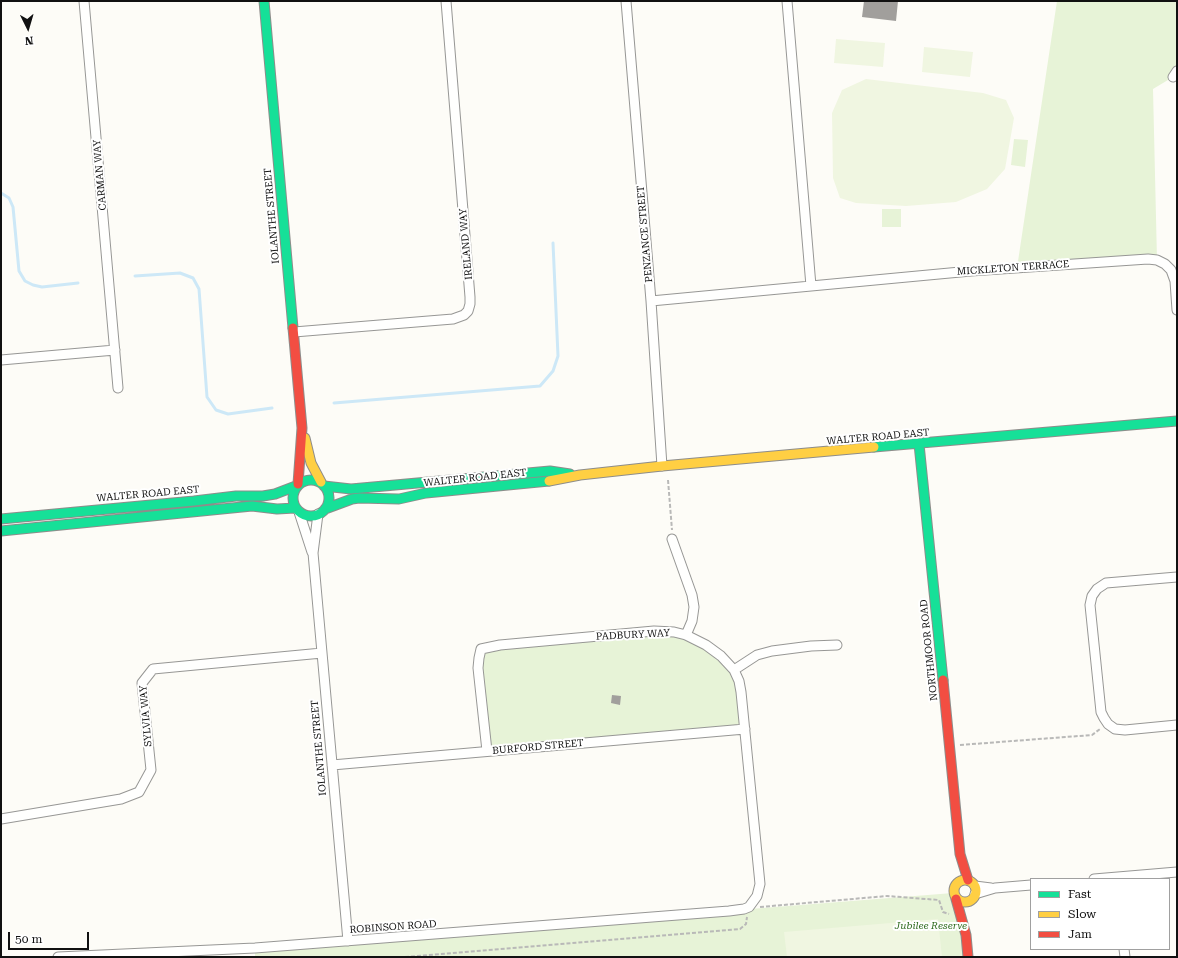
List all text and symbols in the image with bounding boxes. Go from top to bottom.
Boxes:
north arrow [8,8,48,48]
text: N [24,34,34,47]
street label: CARMAN WAY [91,139,109,211]
street label: IOLANTHE STREET [262,168,282,264]
street label: PENZANCE STREET [635,185,655,283]
street label: IRELAND WAY [457,208,475,280]
street label: MICKLETON TERRACE [956,258,1070,278]
street label: WALTER ROAD EAST [826,427,930,447]
street label: WALTER ROAD EAST [423,467,527,489]
street label: WALTER ROAD EAST [96,484,200,504]
street label: NORTHMOOR ROAD [918,599,940,701]
street label: PADBURY WAY [596,627,670,643]
street label: SYLVIA WAY [137,685,155,747]
street label: IOLANTHE STREET [309,700,329,796]
street label: BURFORD STREET [492,737,584,757]
legend [1030,878,1170,950]
text: Fast [1068,887,1091,901]
text: Slow [1068,907,1096,921]
street label: ROBINSON ROAD [349,918,437,936]
park label: Jubilee Reserve [895,920,967,932]
scale bar [10,924,91,950]
text: Jam [1068,927,1092,941]
text: 50 m [15,932,42,946]

